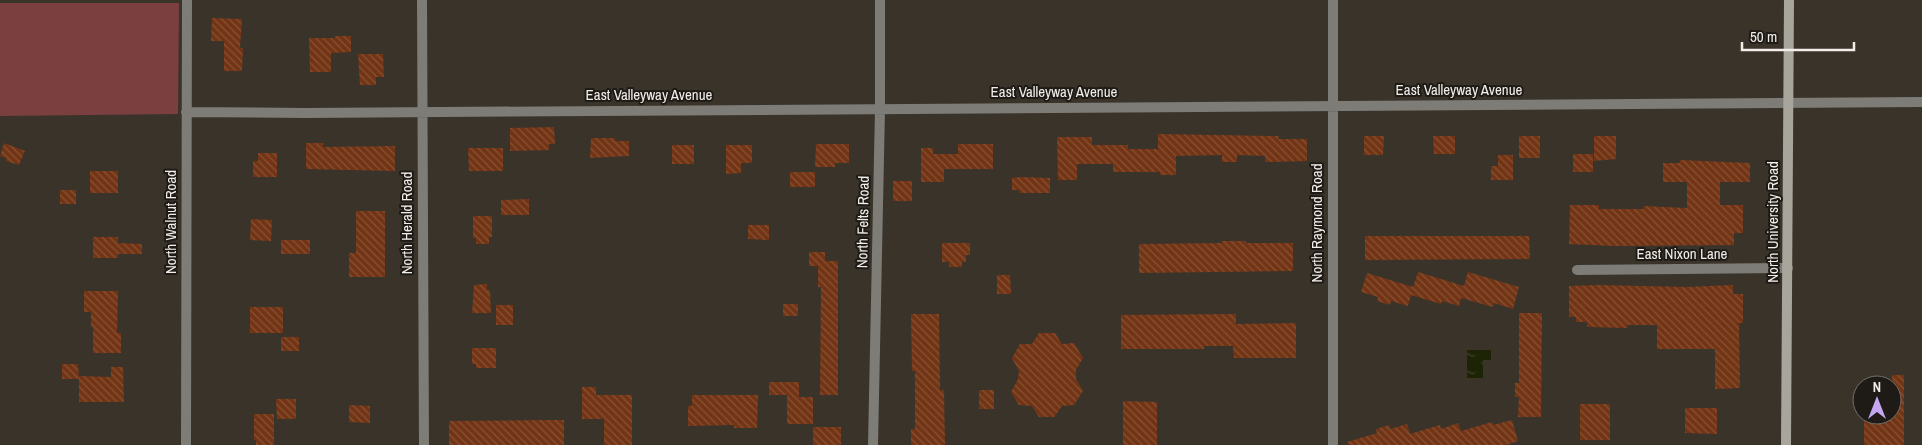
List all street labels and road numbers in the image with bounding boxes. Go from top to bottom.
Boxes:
street label: East Valleyway Avenue [1396,79,1523,100]
street label: East Valleyway Avenue [991,81,1118,102]
street label: East Valleyway Avenue [586,84,713,105]
street label: North University Road [1762,161,1783,283]
street label: North Raymond Road [1306,164,1327,282]
street label: North Walnut Road [160,170,181,274]
street label: North Herald Road [396,172,417,274]
street label: North Felts Road [851,176,874,268]
street label: East Nixon Lane [1637,243,1728,264]

